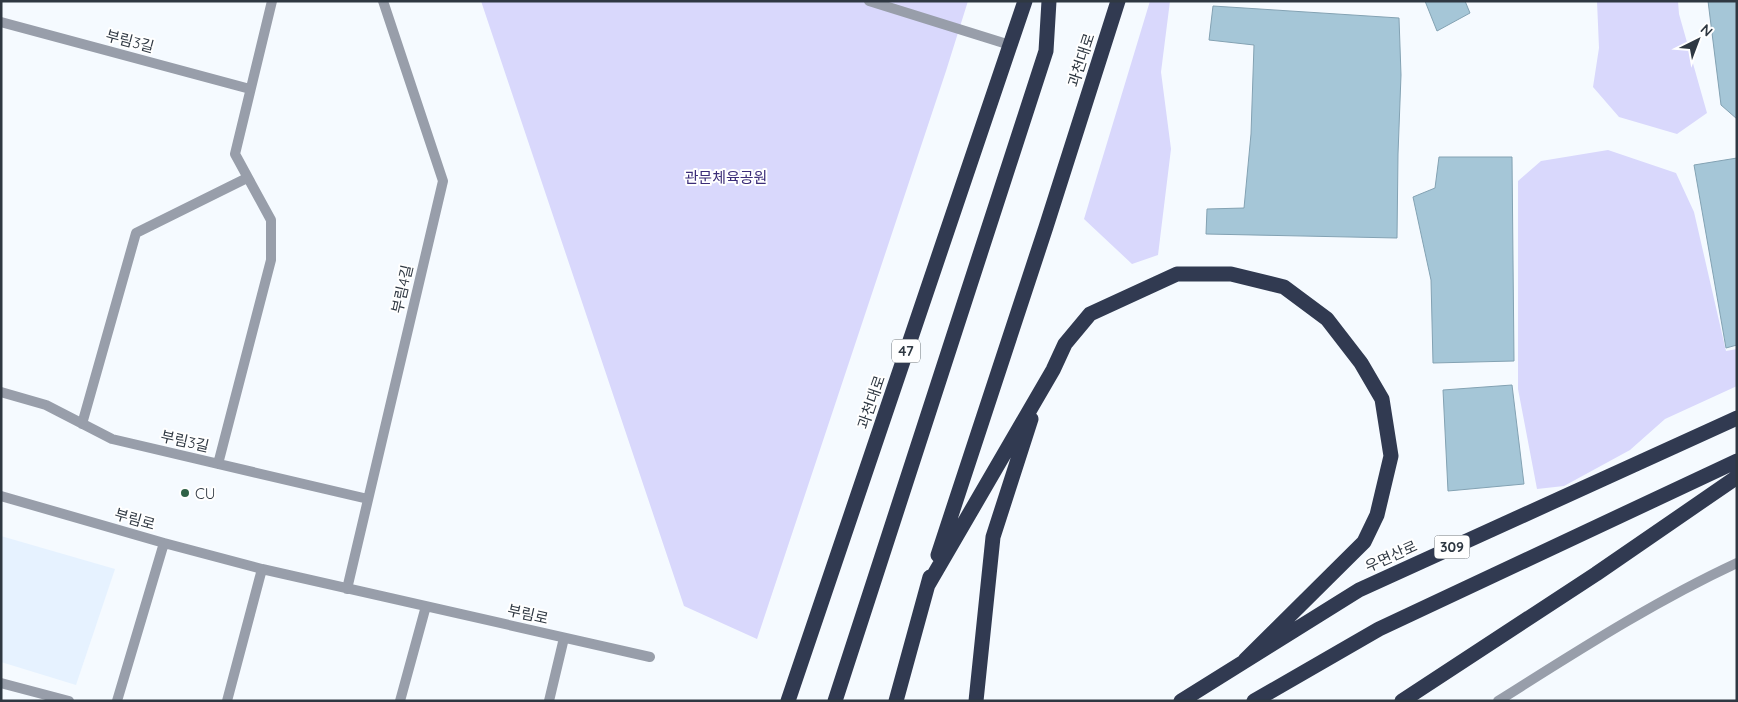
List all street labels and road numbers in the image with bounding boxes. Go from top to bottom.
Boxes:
street label: 부림3길 [104,25,156,57]
street label: 과천대로 [1063,31,1099,89]
street label: 부림4길 [387,263,417,315]
road number: 47 [892,340,920,362]
street label: 과천대로 [853,373,889,431]
street label: 부림3길 [159,426,211,456]
street label: 부림로 [112,504,158,534]
street label: 우면산로 [1362,536,1420,576]
road number: 309 [1434,536,1470,558]
street label: 부림로 [506,600,550,628]

